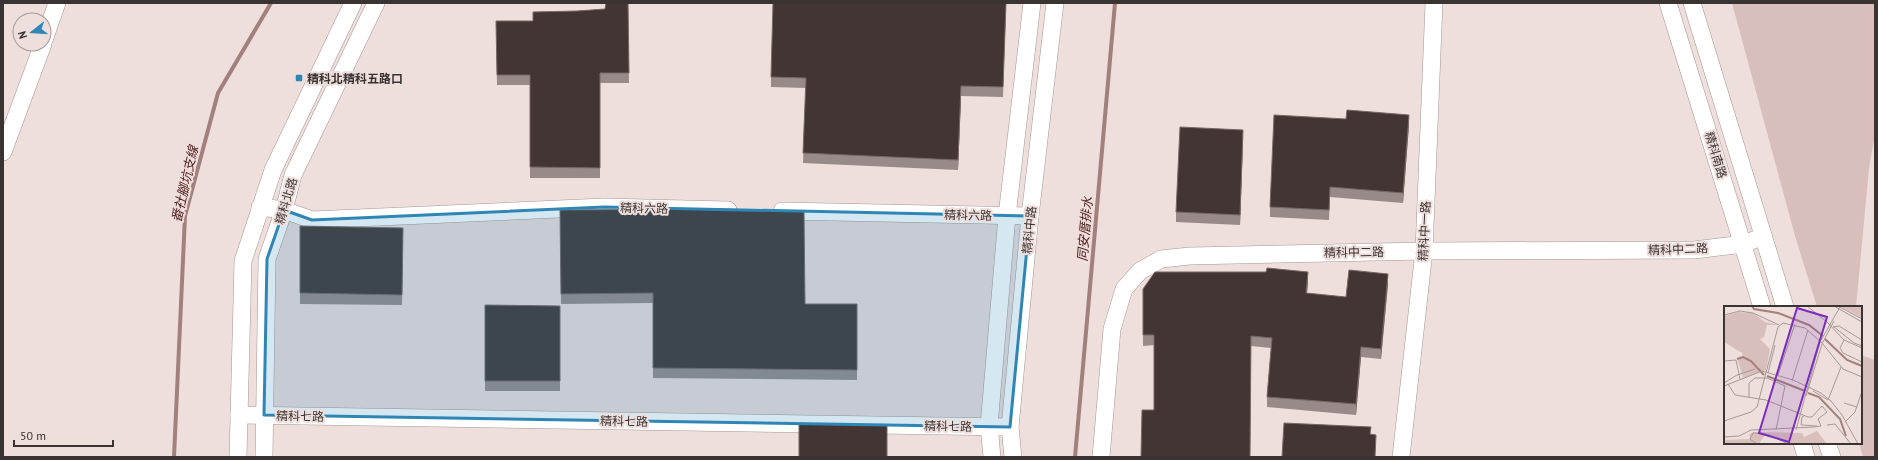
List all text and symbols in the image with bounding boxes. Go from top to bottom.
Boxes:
north arrow [12,12,52,52]
text: N [15,29,30,40]
place label: 精科北精科五路口 [307,71,403,86]
marker: 精科北精科五路口 [294,73,304,83]
street label: 精科南路 [1702,130,1730,180]
water label: 番社腳坑支線 [168,142,203,224]
street label: 精科北路 [272,176,300,226]
water label: 同安厝排水 [1074,195,1096,262]
street label: 精科六路 [620,200,668,216]
street label: 精科中一路 [1415,201,1433,261]
street label: 精科中路 [1019,205,1039,255]
street label: 精科六路 [944,207,992,223]
street label: 精科中二路 [1648,240,1708,258]
street label: 精科中二路 [1324,244,1384,260]
inset map [1724,306,1862,444]
street label: 精科七路 [276,408,324,424]
street label: 精科七路 [600,413,648,429]
street label: 精科七路 [924,418,972,434]
scale bar [14,422,113,448]
text: 50 m [20,428,46,443]

